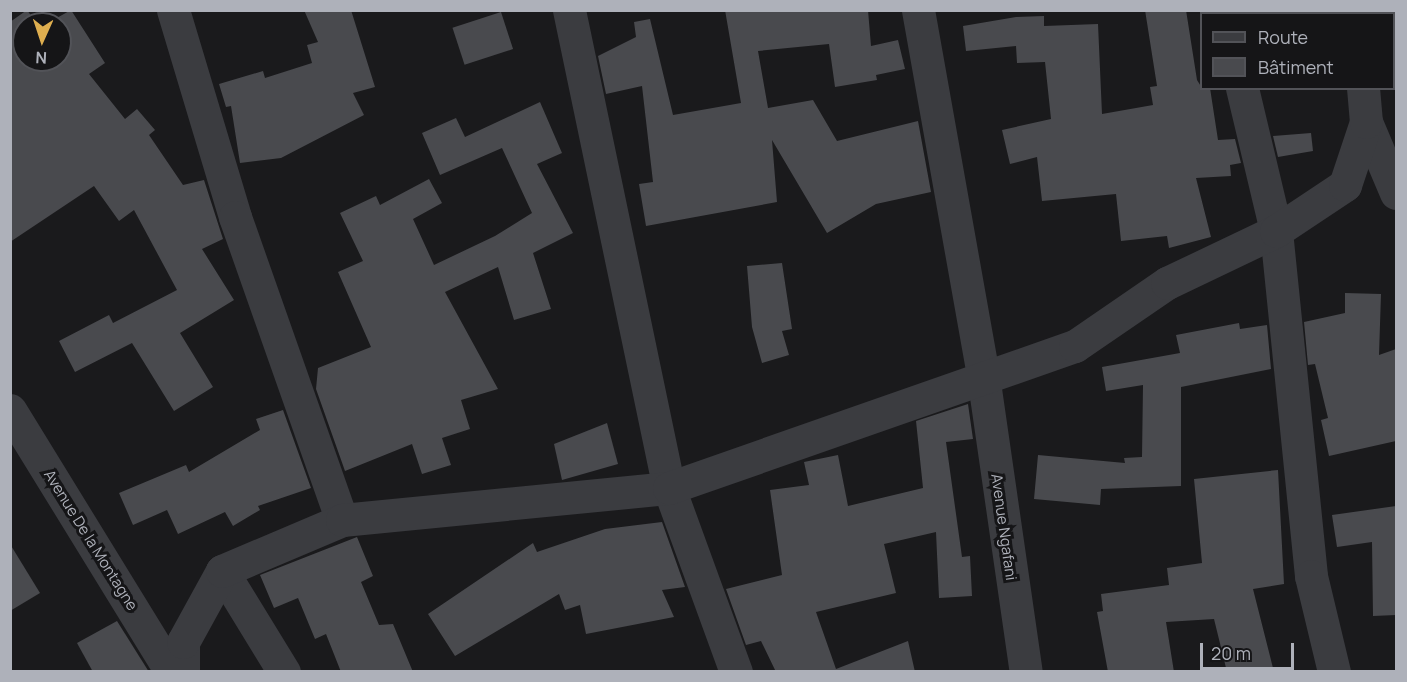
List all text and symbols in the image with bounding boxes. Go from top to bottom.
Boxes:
north arrow [12,12,72,72]
legend [1200,12,1395,90]
text: Route [1258,25,1308,49]
text: N [35,47,47,69]
text: Bâtiment [1258,55,1334,79]
street label: Avenue De la Montagne [40,466,142,614]
street label: Avenue Ngafani [988,472,1020,582]
scale bar [1203,631,1298,669]
text: 20 m [1211,641,1251,665]

